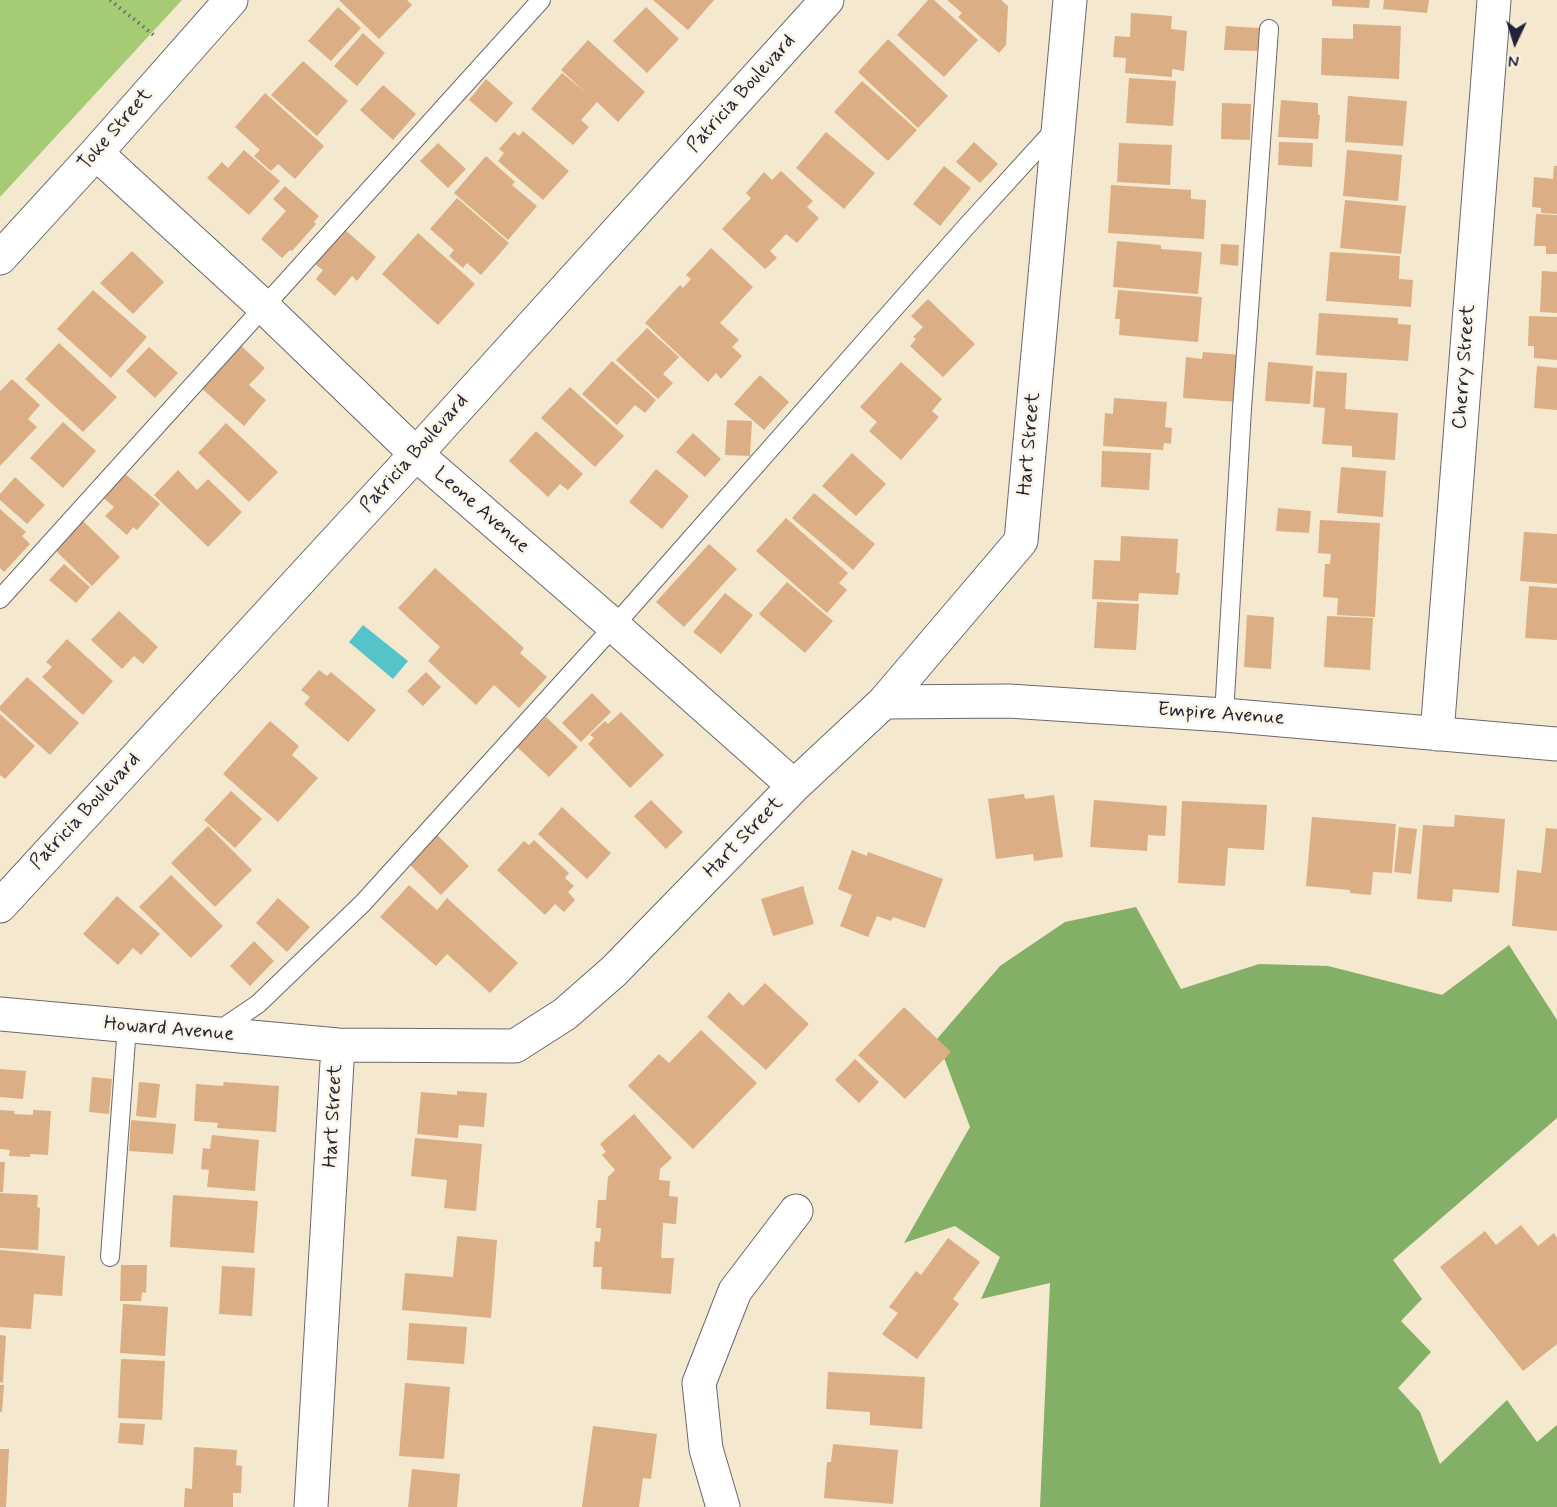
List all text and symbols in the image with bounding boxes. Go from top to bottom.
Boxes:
north arrow [1485,12,1545,72]
street label: Patricia Boulevard [683,30,801,158]
text: N [1508,50,1520,71]
street label: Toke Street [74,84,158,176]
street label: Cherry Street [1449,304,1481,430]
street label: Patricia Boulevard [356,390,474,518]
street label: Hart Street [1014,391,1046,497]
street label: Leone Avenue [428,463,534,559]
street label: Empire Avenue [1157,699,1285,731]
street label: Patricia Boulevard [26,749,146,875]
street label: Hart Street [699,792,789,884]
street label: Howard Avenue [103,1012,235,1048]
street label: Hart Street [319,1064,349,1168]

